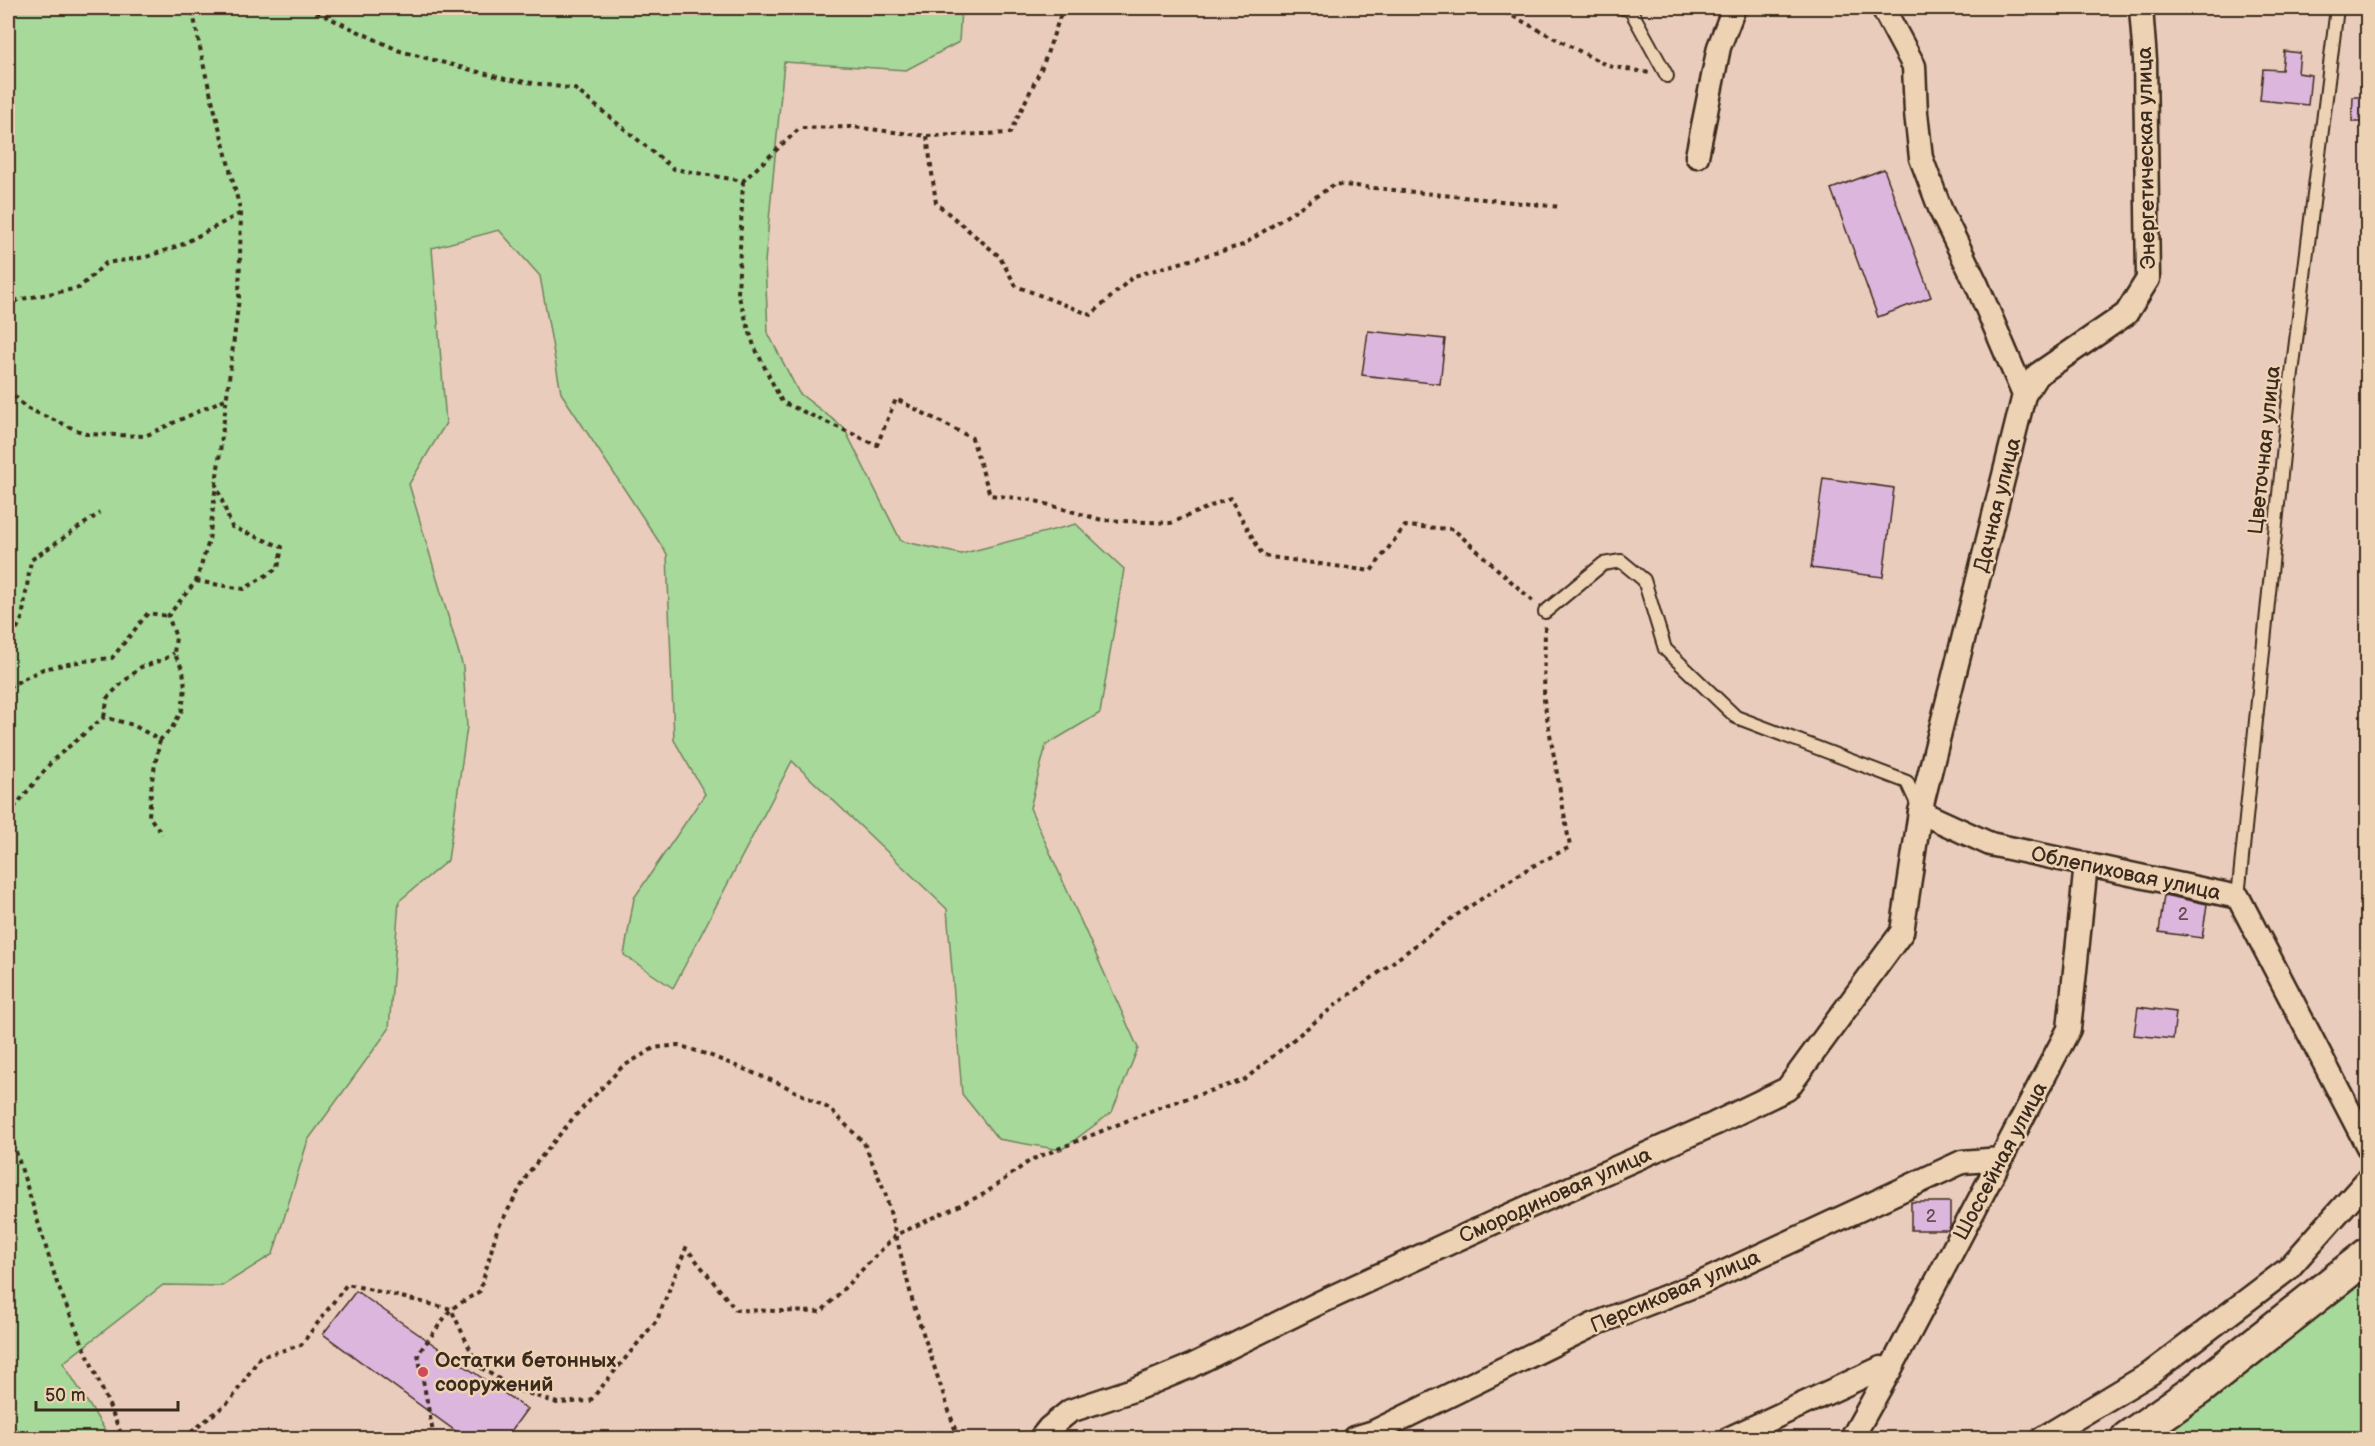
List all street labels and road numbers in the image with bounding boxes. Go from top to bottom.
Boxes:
street label: Энергетическая улица [2132,46,2161,269]
street label: Цветочная улица [2243,364,2286,536]
street label: Дачная улица [1969,435,2026,575]
street label: Облепиховая улица [2029,841,2224,906]
street label: Шоссейная улица [1948,1077,2053,1245]
street label: Смородиновая улица [1455,1142,1656,1249]
street label: Персиковая улица [1587,1244,1764,1339]

